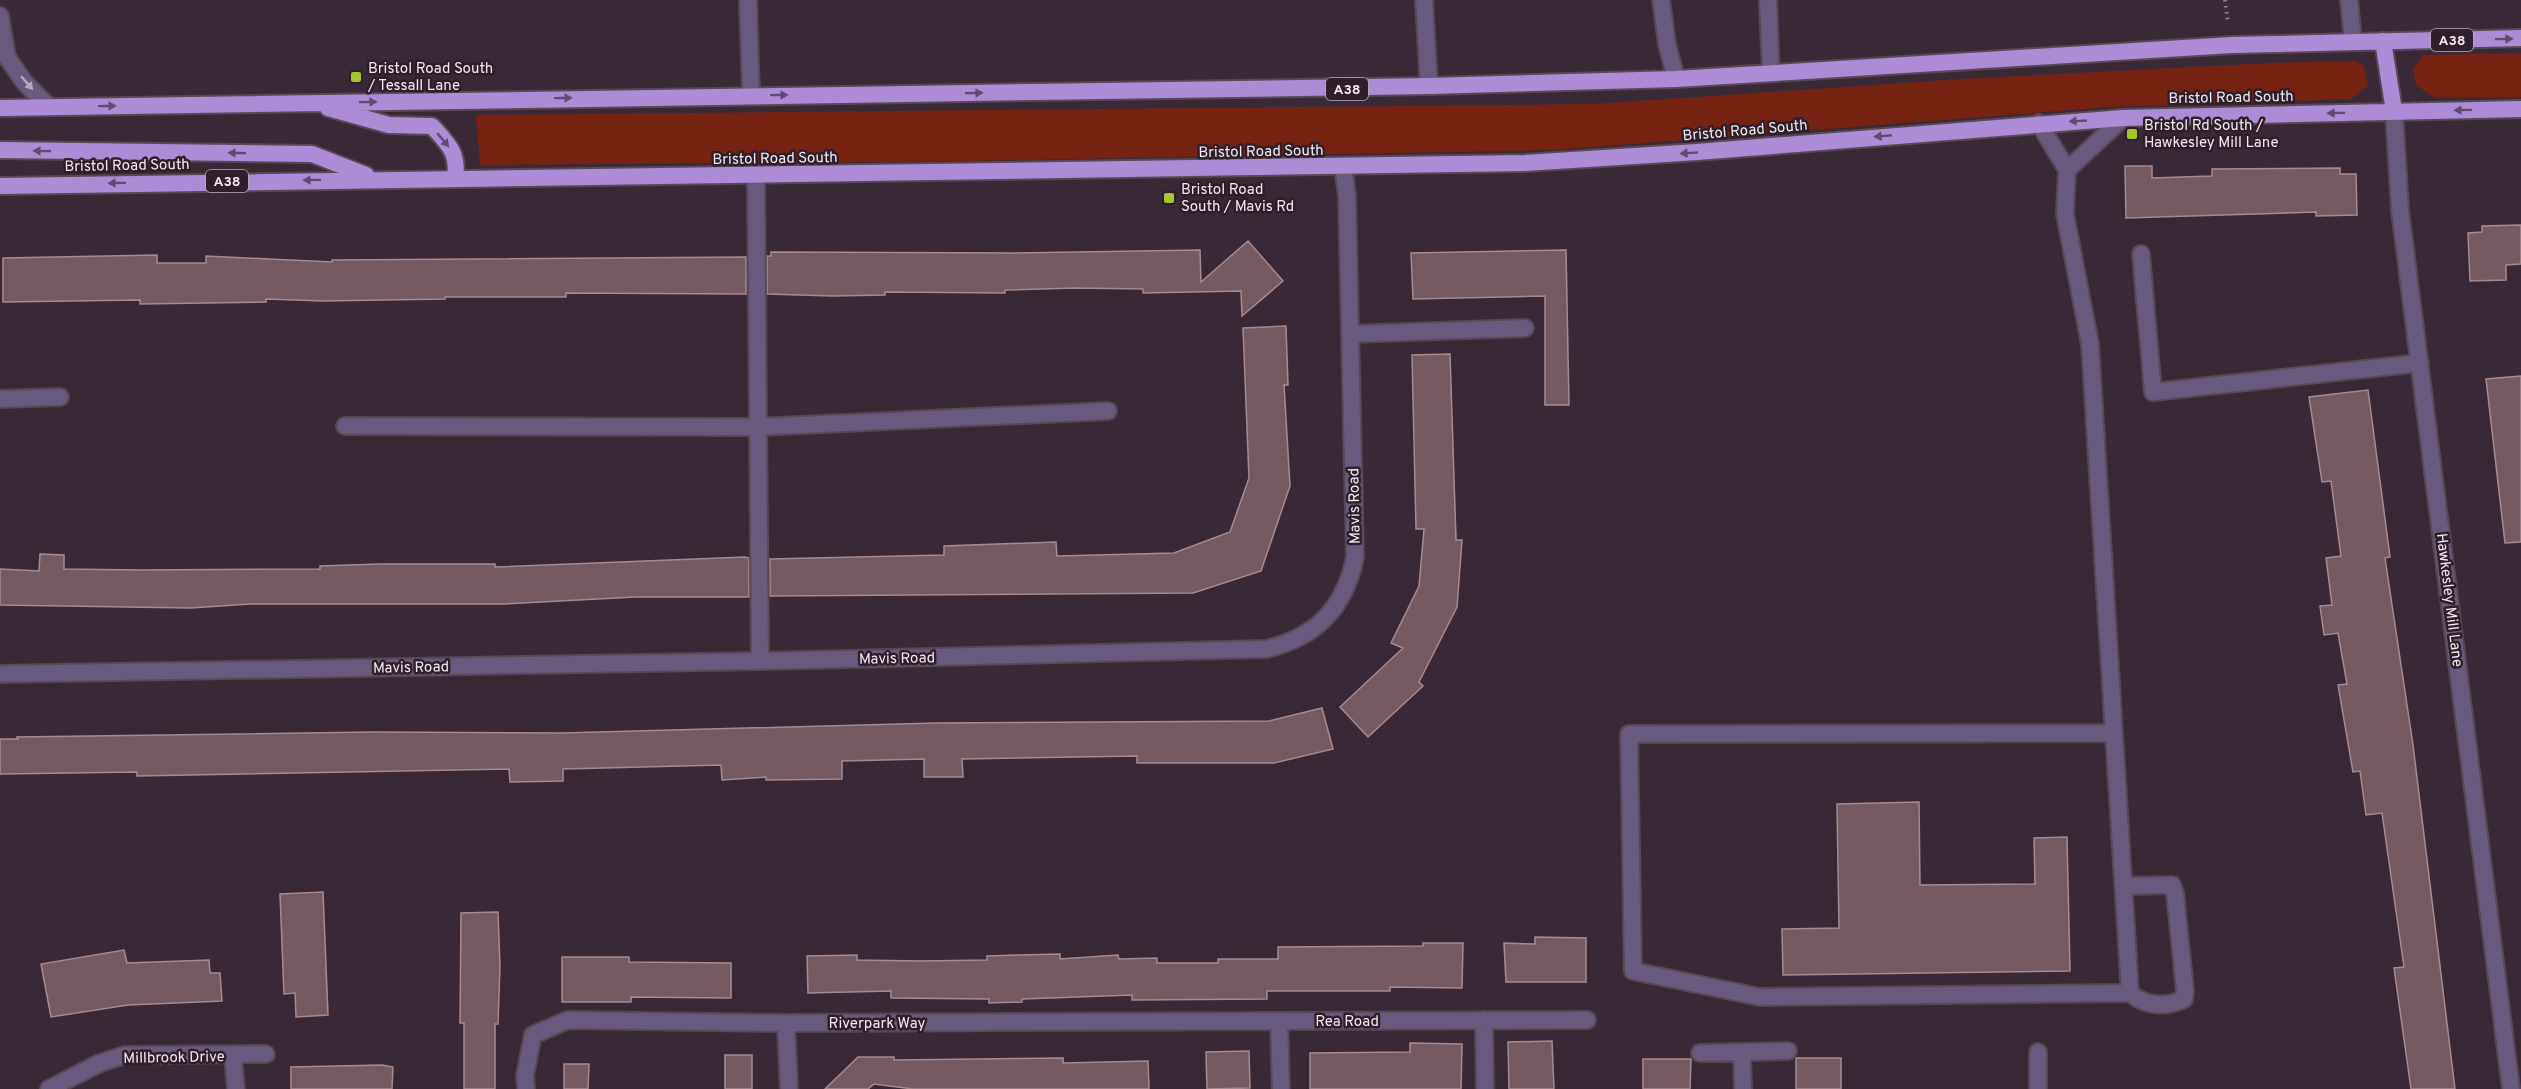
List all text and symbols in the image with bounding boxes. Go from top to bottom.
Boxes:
road number: A38 [2431,29,2473,51]
one-way arrow [2495,34,2514,44]
place label: Bristol Road South / Tessall Lane [367,60,493,96]
marker: Bristol Road South / Tessall Lane [349,70,363,84]
one-way arrow [20,76,34,91]
road number: A38 [1326,78,1368,100]
one-way arrow [965,88,984,98]
street label: Bristol Road South [2168,88,2294,109]
one-way arrow [770,90,789,100]
one-way arrow [554,93,573,103]
one-way arrow [359,97,378,106]
one-way arrow [98,101,117,111]
one-way arrow [2453,105,2472,115]
one-way arrow [2326,108,2345,118]
one-way arrow [2068,116,2087,125]
street label: Bristol Road South [1682,117,1808,146]
place label: Bristol Rd South / Hawkesley Mill Lane [2144,117,2279,153]
marker: Bristol Rd South / Hawkesley Mill Lane [2125,127,2139,141]
one-way arrow [1874,131,1893,141]
one-way arrow [437,132,450,147]
street label: Bristol Road South [1198,142,1324,163]
one-way arrow [33,146,52,155]
one-way arrow [1680,148,1699,157]
one-way arrow [228,149,247,158]
street label: Bristol Road South [712,149,838,170]
street label: Bristol Road South [64,156,190,177]
road number: A38 [206,170,248,192]
one-way arrow [303,175,322,185]
one-way arrow [108,179,127,188]
place label: Bristol Road South / Mavis Rd [1181,181,1294,217]
marker: Bristol Road South / Mavis Rd [1162,191,1176,205]
street label: Mavis Road [1345,468,1366,544]
street label: Hawkesley Mill Lane [2431,532,2466,668]
street label: Mavis Road [859,649,935,670]
street label: Mavis Road [373,658,449,679]
street label: Rea Road [1315,1013,1379,1032]
street label: Riverpark Way [828,1015,926,1034]
street label: Millbrook Drive [123,1048,225,1069]

